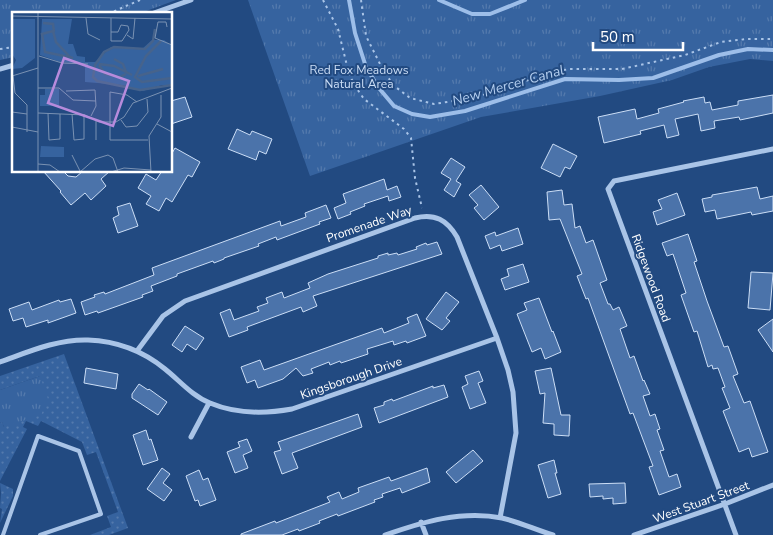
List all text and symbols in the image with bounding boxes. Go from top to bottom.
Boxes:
inset map [12,12,172,172]
scale bar [593,20,683,52]
text: 50 m [600,27,635,47]
water label: New Mercer Canal [450,60,566,111]
park label: Red Fox Meadows Natural Area [310,62,409,92]
street label: Promenade Way [324,202,415,246]
street label: Ridgewood Road [628,232,674,324]
street label: Kingsborough Drive [298,353,404,403]
street label: West Stuart Street [651,477,752,527]

